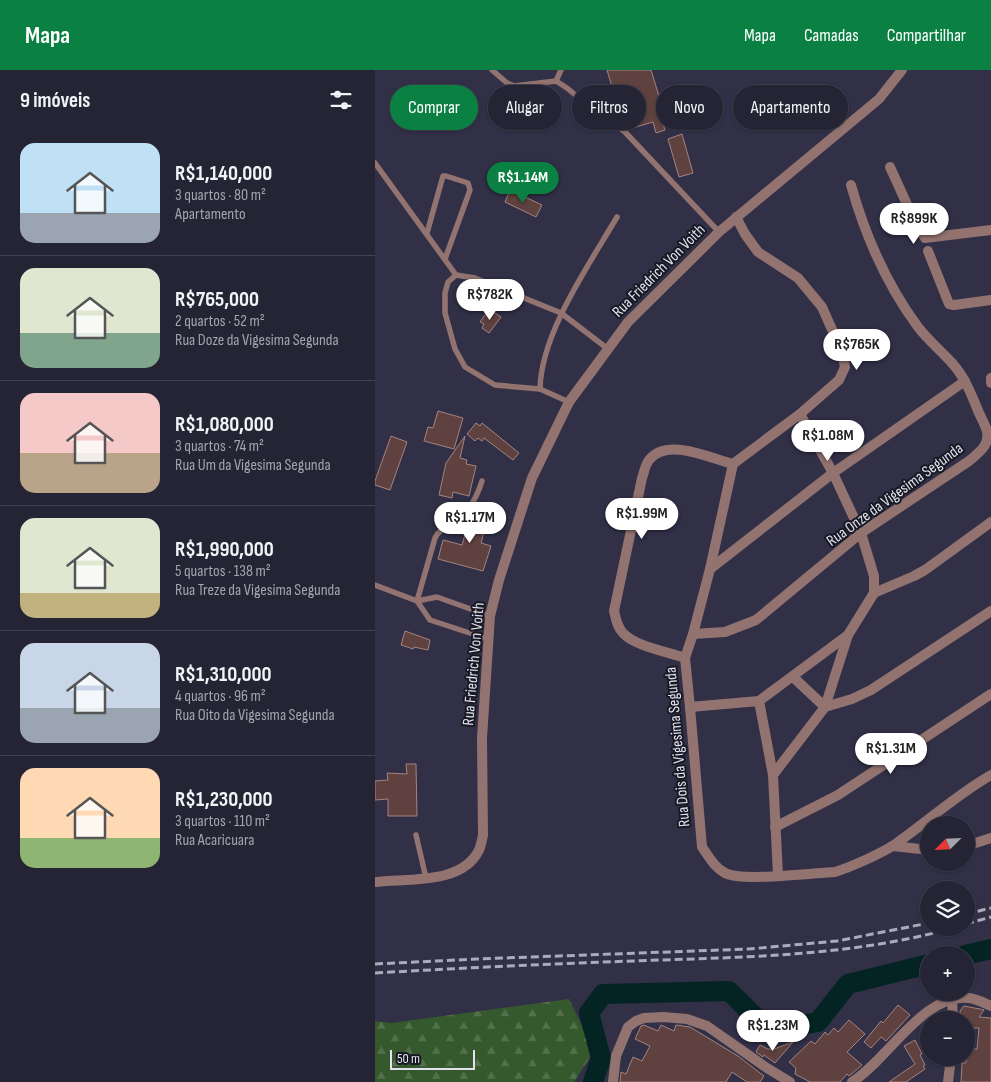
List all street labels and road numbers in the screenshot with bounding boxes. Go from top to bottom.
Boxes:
street label: Rua Friedrich Von Voith [609,221,709,321]
street label: Rua Onze da Vigesima Segunda [823,439,967,551]
street label: Rua Friedrich Von Voith [459,602,489,726]
street label: Rua Dois da Vigesima Segunda [662,666,694,828]

